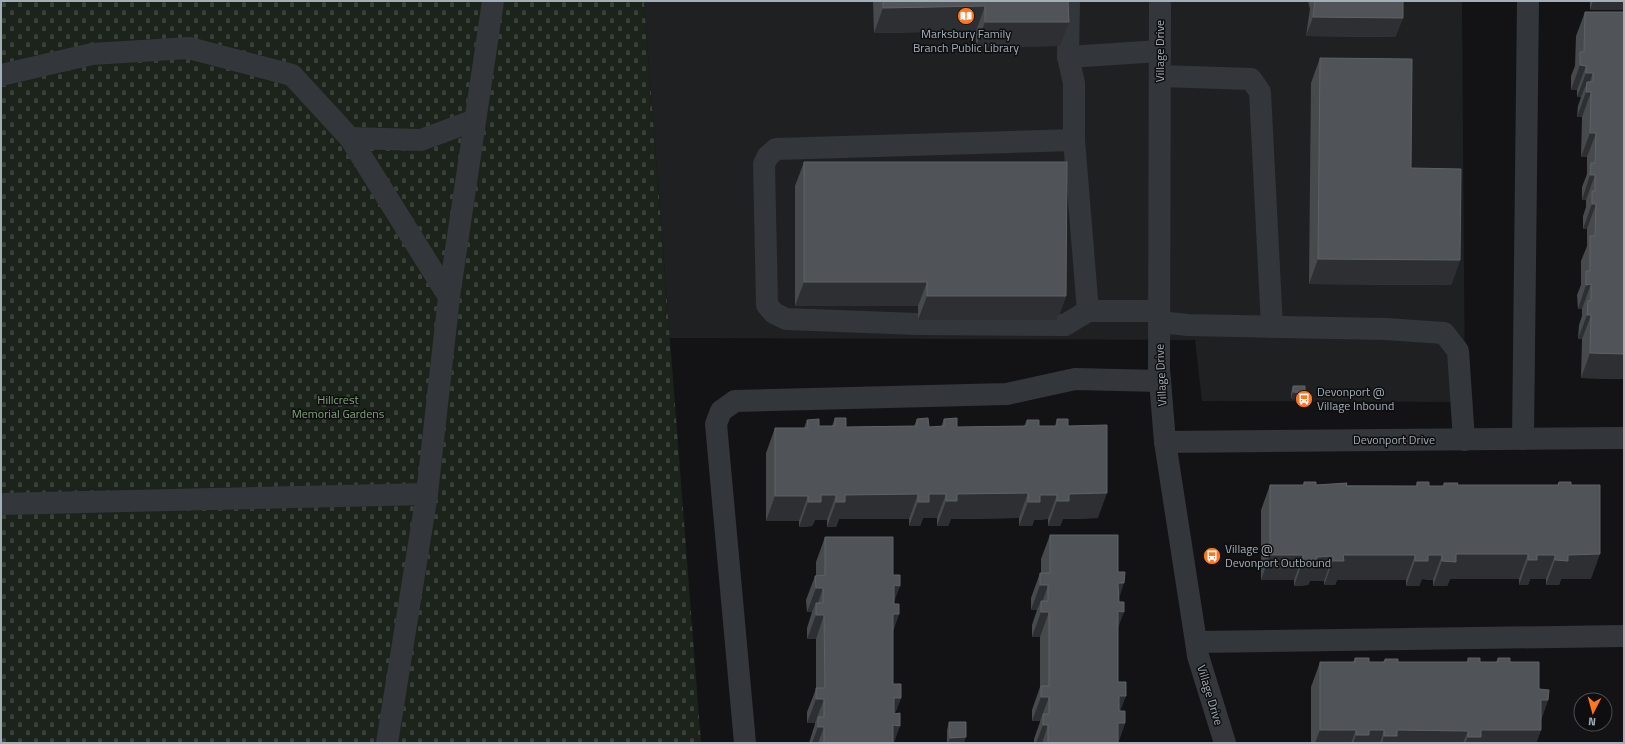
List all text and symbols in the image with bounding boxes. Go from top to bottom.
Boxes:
library icon: Marksbury Family Branch Public Library [956,6,976,26]
street label: Village Drive [1150,20,1169,82]
place label: Marksbury Family Branch Public Library [913,24,1019,57]
street label: Village Drive [1149,343,1172,407]
place label: Devonport @ Village Inbound [1317,382,1394,415]
bus stop icon: Devonport @ Village Inbound [1294,389,1314,409]
park label: Hillcrest Memorial Gardens [292,390,385,423]
street label: Devonport Drive [1353,430,1435,449]
place label: Village @ Devonport Outbound [1225,539,1331,572]
bus stop icon: Village @ Devonport Outbound [1202,546,1222,566]
street label: Village Drive [1192,662,1229,727]
north arrow [1573,692,1613,732]
text: N [1587,714,1597,730]

